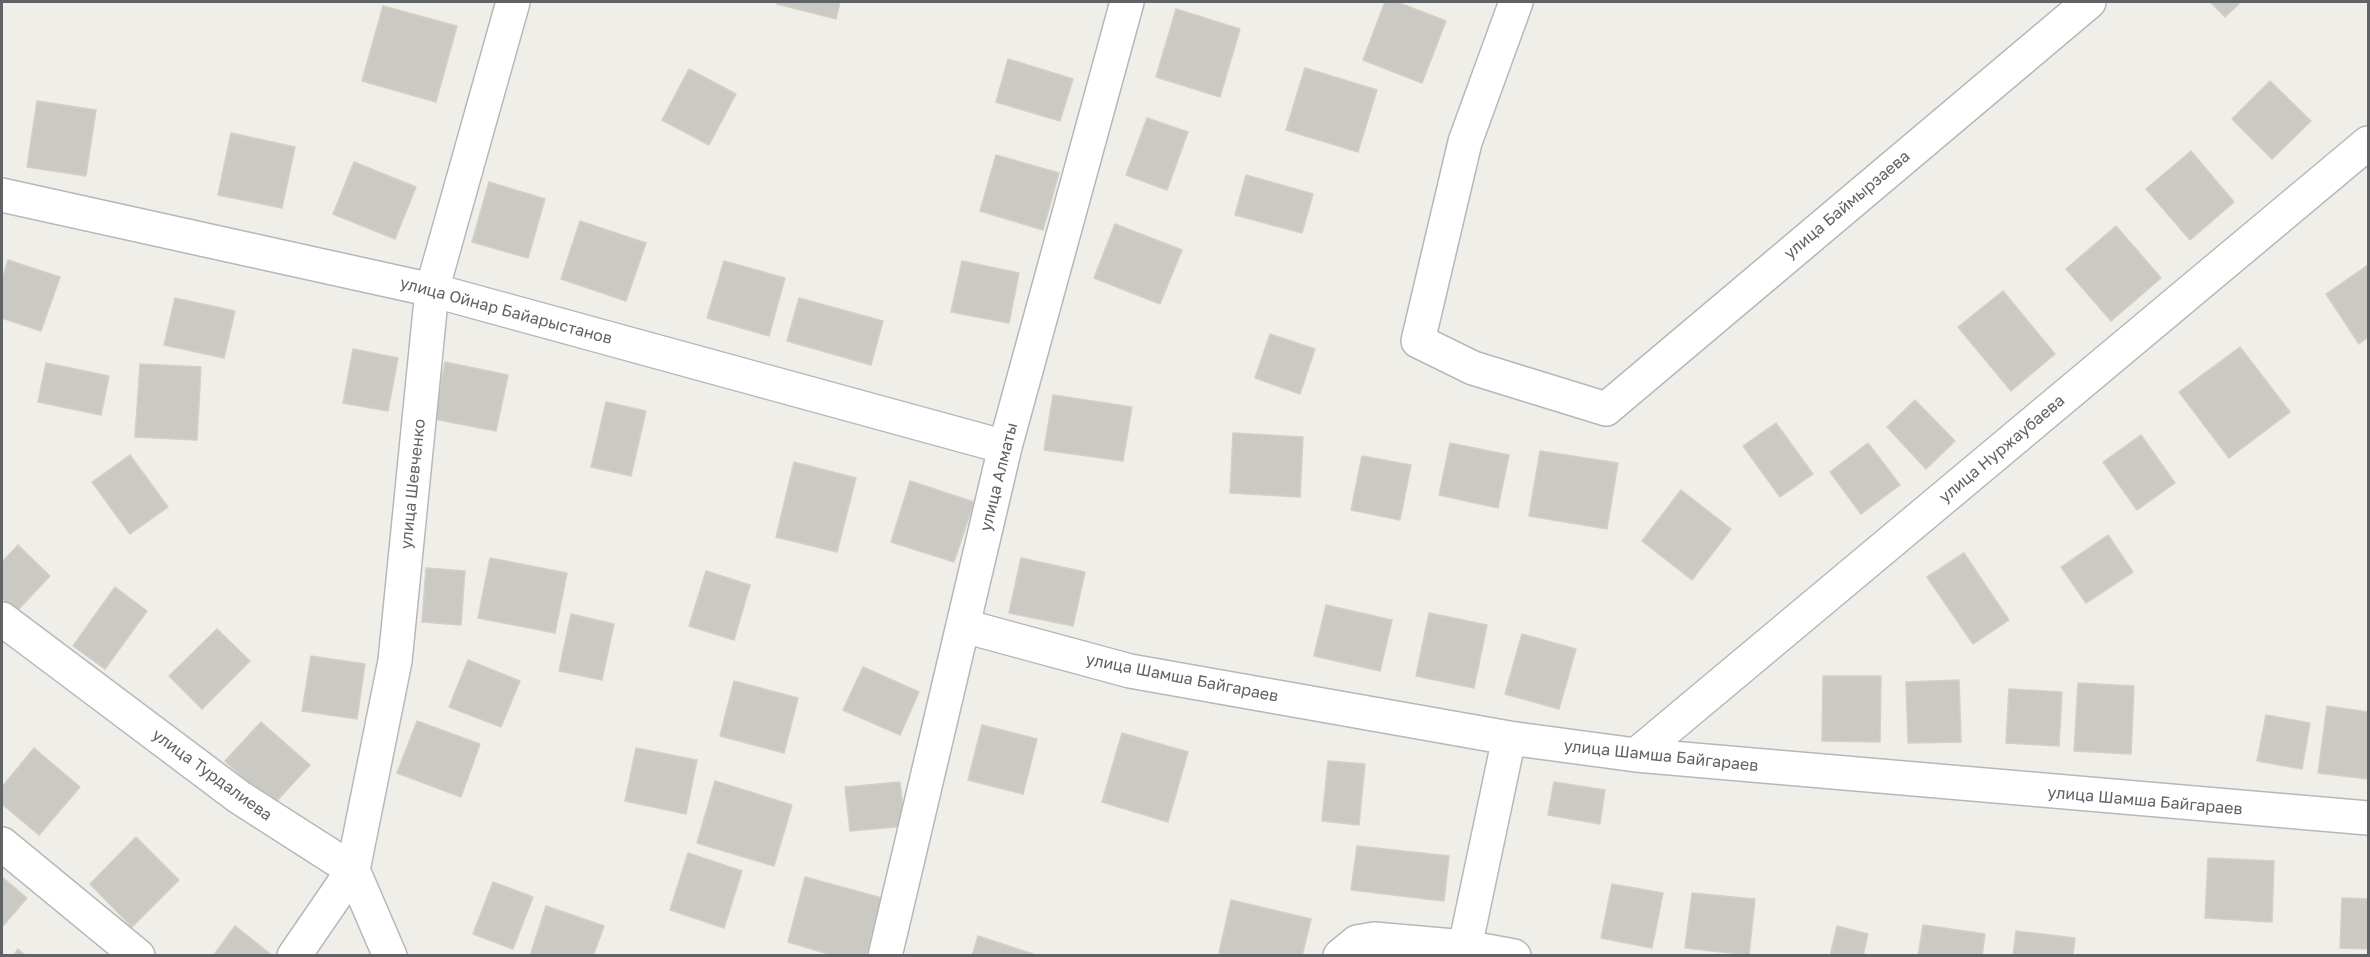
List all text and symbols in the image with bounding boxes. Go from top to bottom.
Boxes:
street label: улица Баймырзаева [1780,147,1914,263]
street label: улица Ойнар Байарыстанов [398,273,614,349]
street label: улица Нуржаубаева [1935,391,2069,507]
street label: улица Шевченко [397,418,429,550]
street label: улица Алматы [976,421,1022,533]
street label: улица Шамша Байгараев [1084,650,1280,706]
street label: улица Турдалиева [148,725,276,825]
street label: улица Шамша Байгараев [1563,736,1759,776]
street label: улица Шамша Байгараев [2047,783,2243,819]

